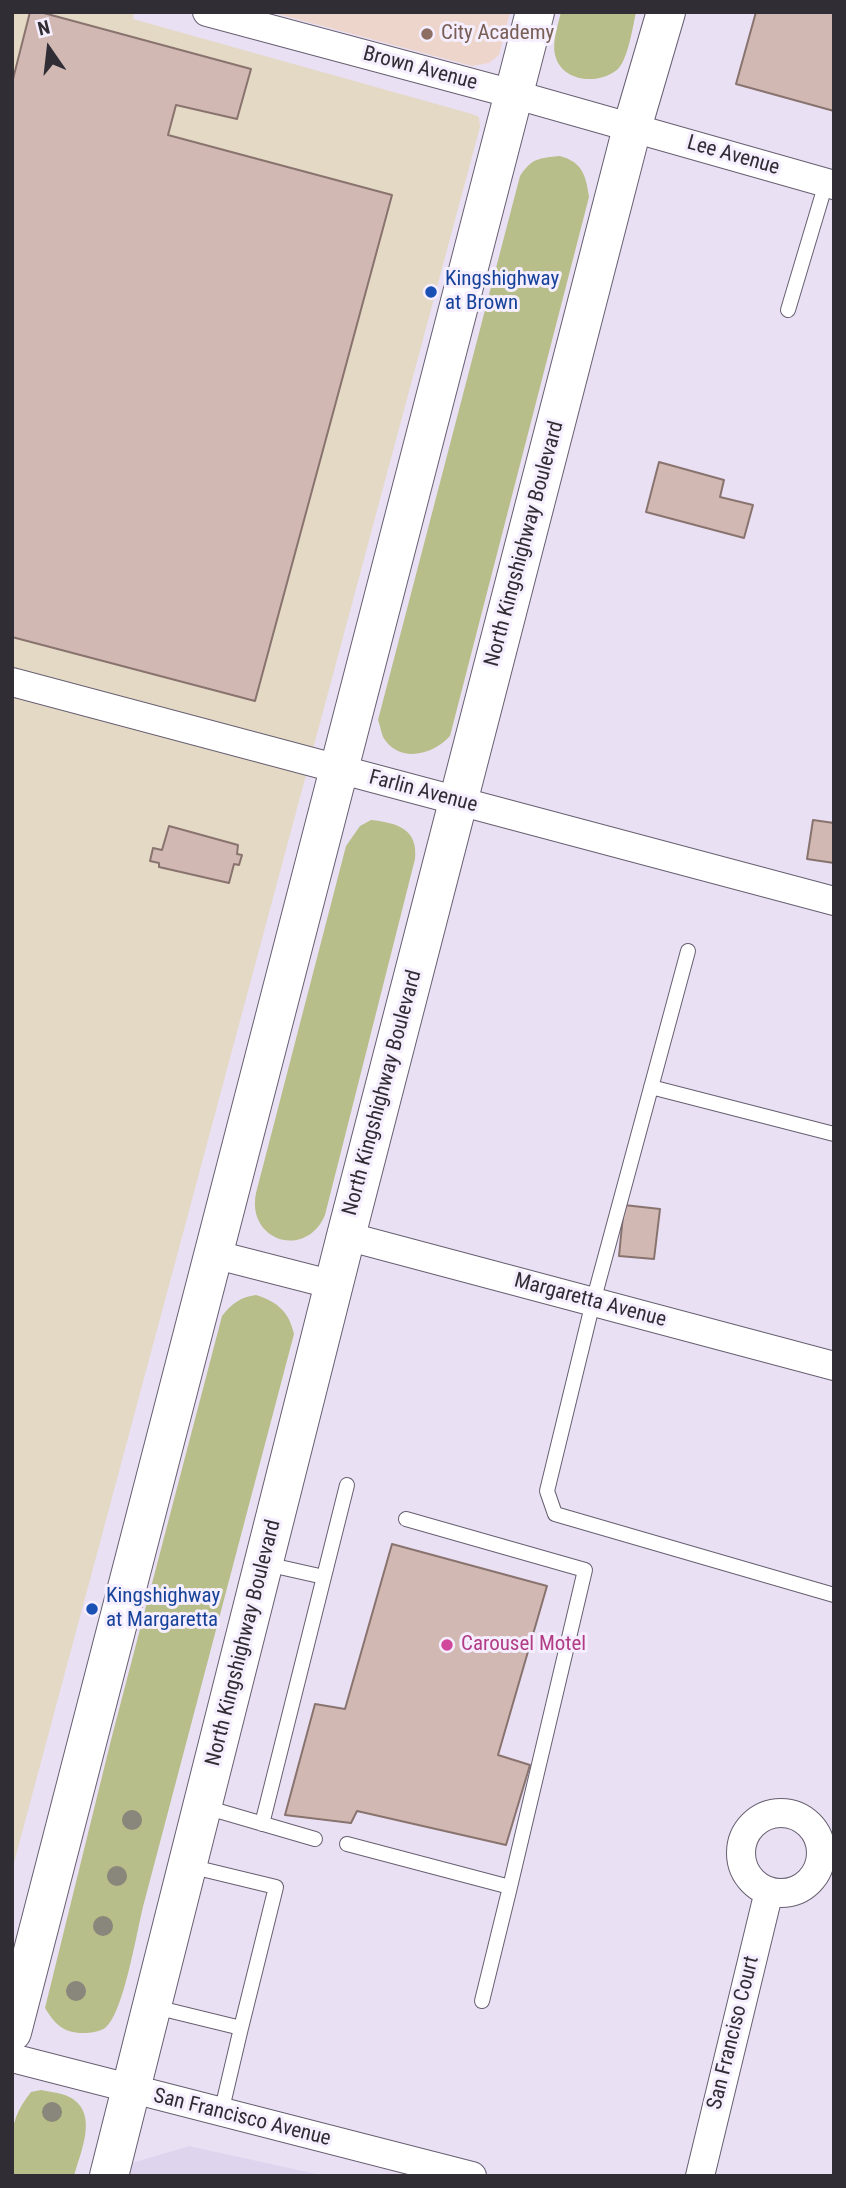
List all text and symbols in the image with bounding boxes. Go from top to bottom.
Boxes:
north arrow [14,14,84,84]
text: N [35,16,52,41]
place label: City Academy [441,21,554,47]
marker: City Academy [419,26,435,42]
street label: Brown Avenue [360,42,480,96]
street label: Lee Avenue [684,131,782,181]
place label: Kingshighway at Brown [445,267,559,317]
marker: Kingshighway at Brown [423,284,439,300]
street label: North Kingshighway Boulevard [480,419,570,669]
street label: Farlin Avenue [366,765,480,819]
street label: North Kingshighway Boulevard [338,968,428,1218]
street label: Margaretta Avenue [511,1269,669,1333]
street label: North Kingshighway Boulevard [201,1517,287,1769]
place label: Kingshighway at Margaretta [106,1584,220,1634]
marker: Kingshighway at Margaretta [84,1601,100,1617]
place label: Carousel Motel [461,1632,586,1658]
marker: Carousel Motel [439,1637,455,1653]
street label: San Franciso Court [703,1954,765,2112]
street label: San Francisco Avenue [151,2084,333,2152]

